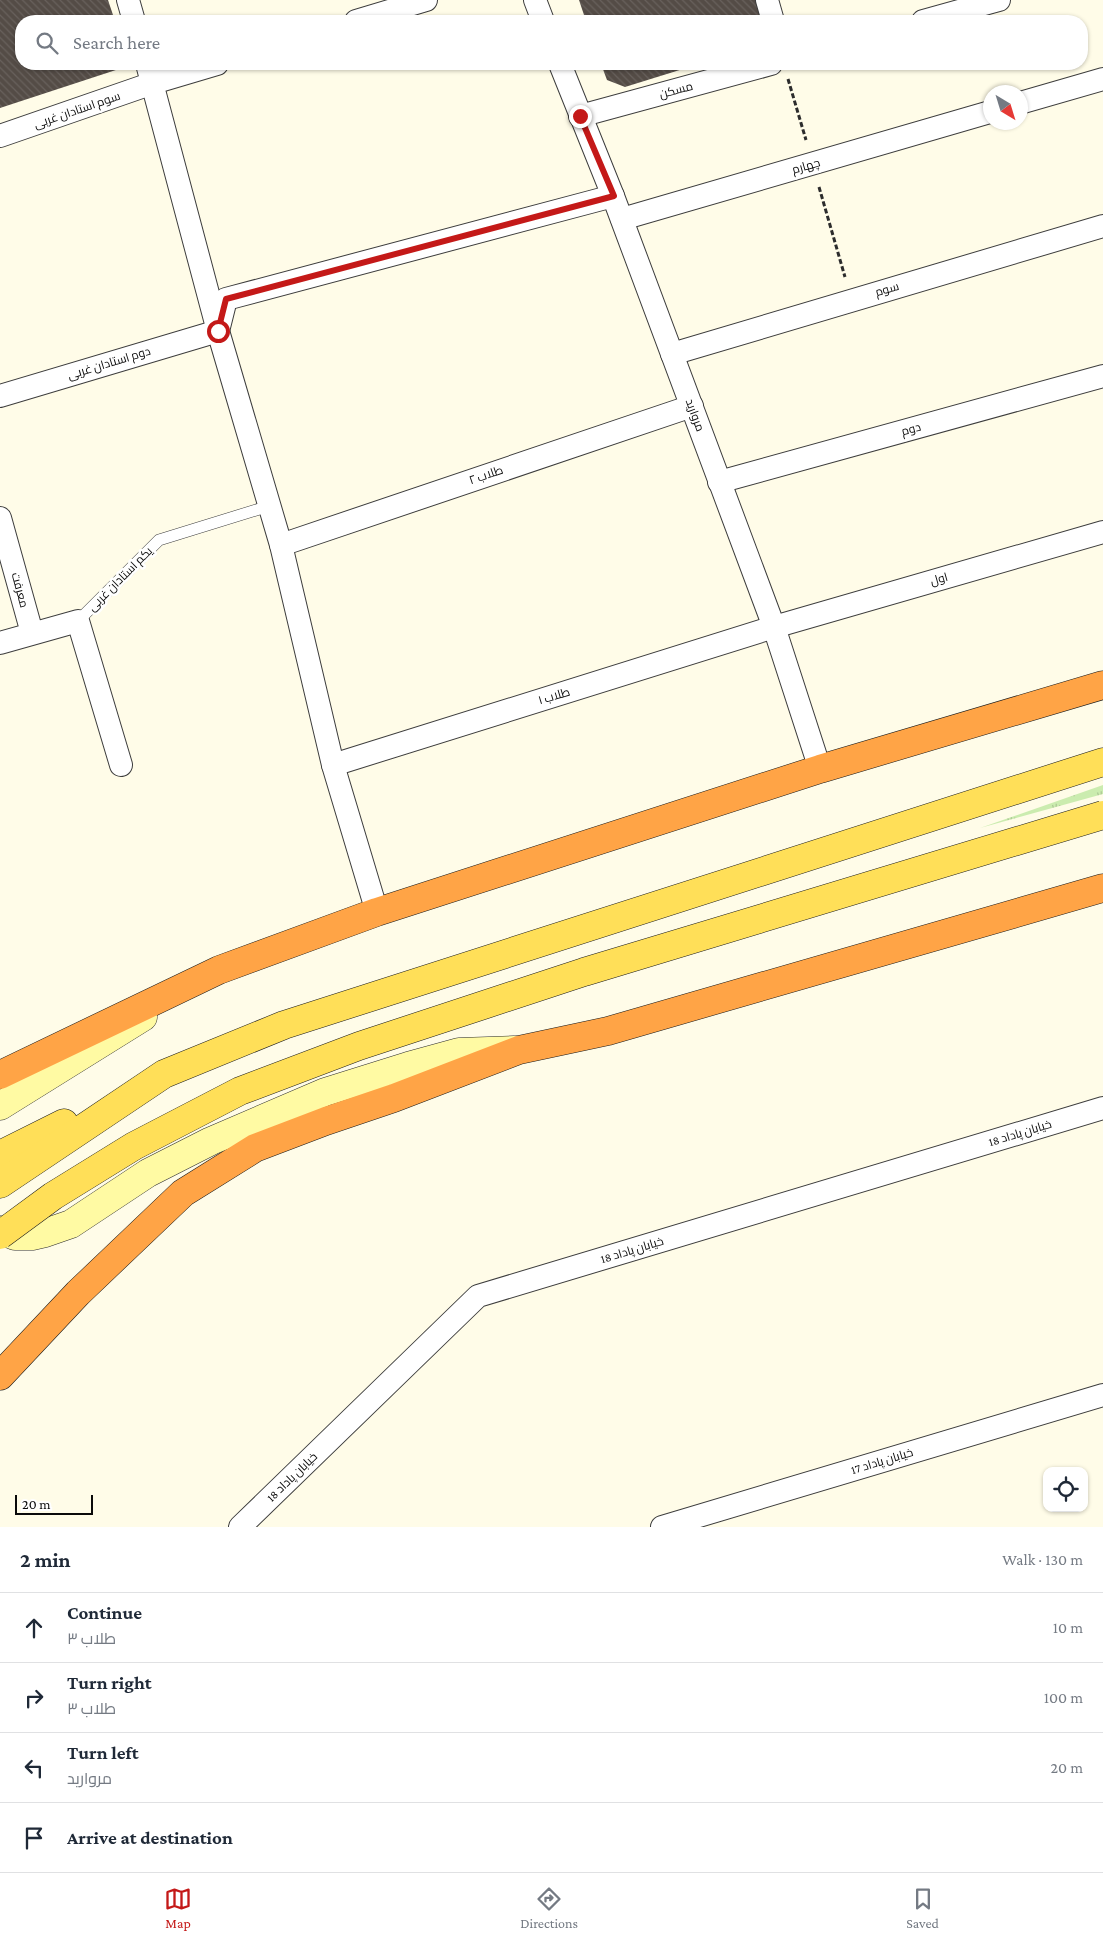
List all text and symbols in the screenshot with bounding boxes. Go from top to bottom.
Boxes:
search box [15,15,1088,70]
icon: search [33,29,61,57]
text: Search here [73,32,160,53]
street label: مسکن [658,79,694,101]
north arrow [983,85,1028,130]
street label: سوم استادان غربی [32,89,123,132]
route end [569,105,592,128]
street label: چهارم [790,155,822,179]
street label: سوم [873,279,901,300]
route start [207,320,230,343]
street label: دوم استادان غربی [66,344,153,383]
street label: مروارید [683,397,707,433]
street label: دوم [900,420,923,439]
street label: طلاب ۲ [467,463,505,487]
street label: یکم استادان غربی [85,543,156,615]
street label: اول [929,570,949,588]
street label: معرفت [9,571,31,609]
street label: طلاب ۱ [536,685,572,707]
street label: خیابان پاداد 18 [987,1117,1054,1151]
street label: خیابان پاداد 18 [599,1234,666,1268]
street label: خیابان پاداد 17 [849,1445,915,1479]
street label: خیابان پاداد 18 [264,1449,322,1506]
map controls [1043,1467,1088,1512]
button: locate [1043,1467,1088,1512]
scale bar [15,1492,92,1515]
text: 20 m [22,1496,50,1512]
text: 2 min [20,1548,71,1572]
text: Walk · 130 m [1002,1551,1083,1568]
text: Continue [67,1602,142,1623]
icon: ahead [20,1614,48,1642]
text: 10 m [1053,1619,1083,1636]
text: طلاب ۳ [67,1630,116,1647]
text: Turn right [67,1672,152,1693]
icon: right [20,1684,48,1712]
text: 100 m [1044,1689,1083,1706]
text: طلاب ۳ [67,1700,116,1717]
text: Turn left [67,1742,139,1763]
icon: left [20,1754,48,1782]
text: 20 m [1050,1759,1083,1776]
text: مروارید [67,1770,112,1787]
icon: arrive [20,1824,48,1852]
text: Arrive at destination [67,1827,233,1848]
tab: Map [164,1885,192,1931]
tab: Directions [520,1885,578,1931]
tab: Saved [906,1885,939,1931]

